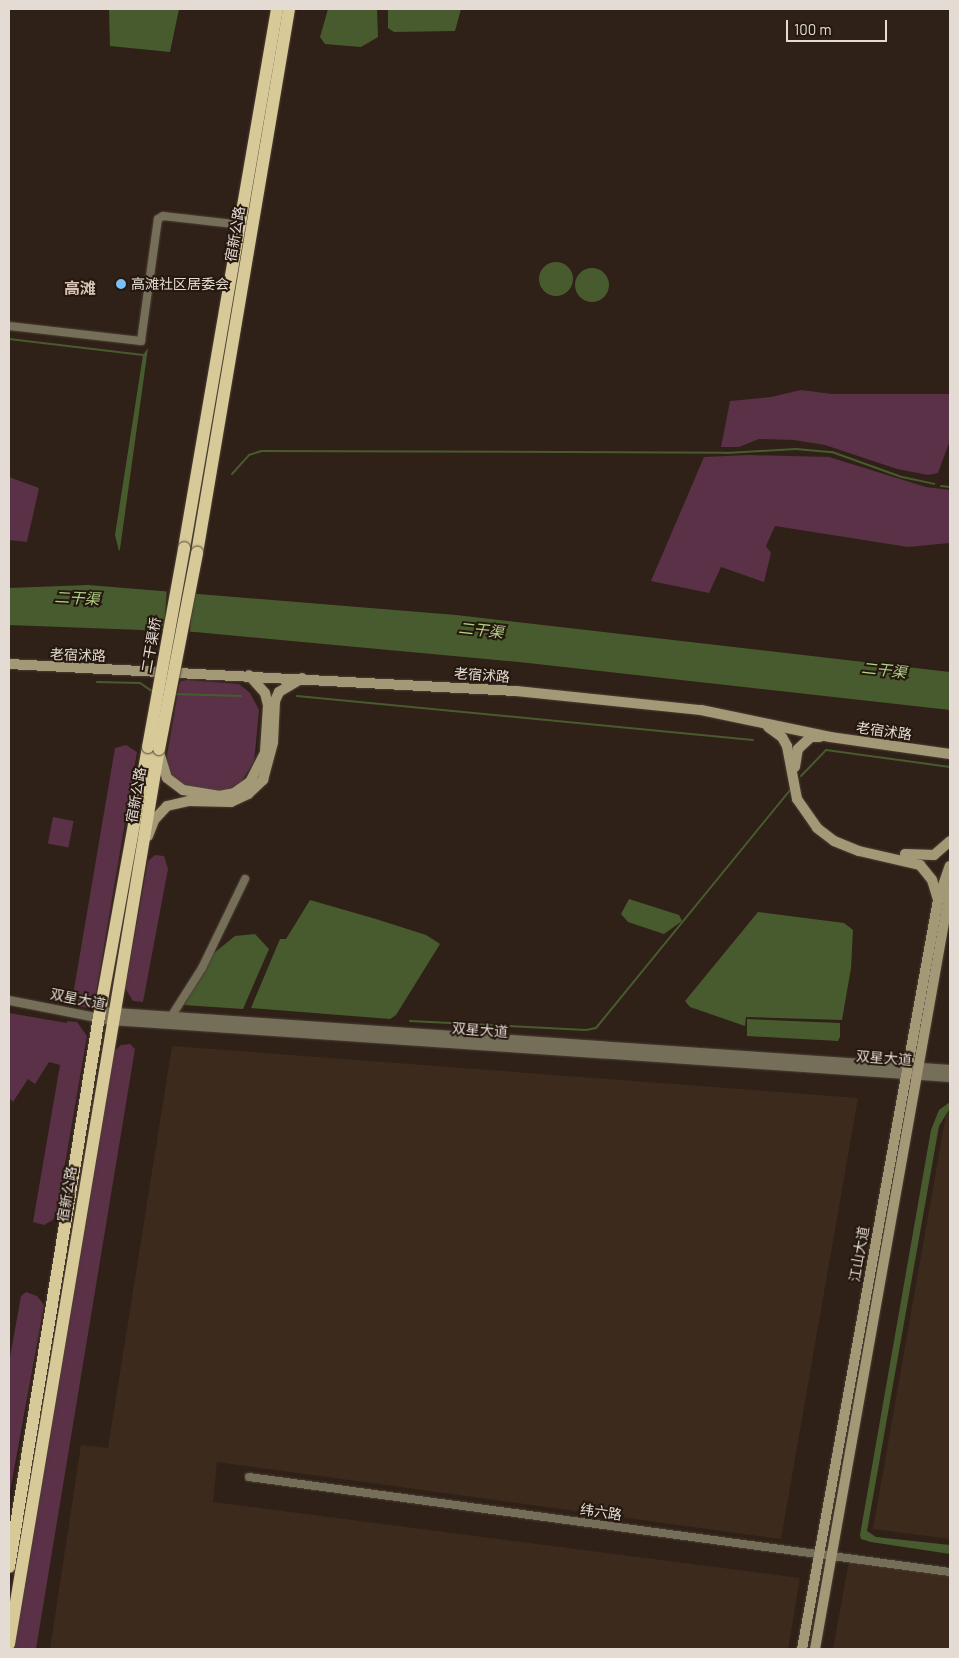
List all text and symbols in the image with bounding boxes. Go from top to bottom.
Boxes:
scale bar [789,10,890,42]
text: 100 m [794,20,832,38]
street label: 宿新公路 [222,205,248,263]
place label: 高滩社区居委会 [131,276,229,292]
district label: 高滩 [64,278,96,298]
marker: 高滩社区居委会 [115,278,127,290]
water label: 二干渠 [54,588,100,608]
street label: 二干渠桥 [138,616,164,674]
water label: 二干渠 [458,619,504,641]
street label: 老宿沭路 [50,646,106,664]
water label: 二干渠 [861,659,907,681]
street label: 老宿沭路 [453,665,511,685]
street label: 老宿沭路 [855,719,913,743]
street label: 宿新公路 [123,766,149,824]
street label: 双星大道 [49,985,107,1013]
street label: 双星大道 [451,1020,509,1040]
street label: 双星大道 [855,1048,913,1068]
street label: 宿新公路 [54,1165,80,1223]
street label: 江山大道 [846,1225,872,1283]
street label: 纬六路 [579,1501,623,1523]

